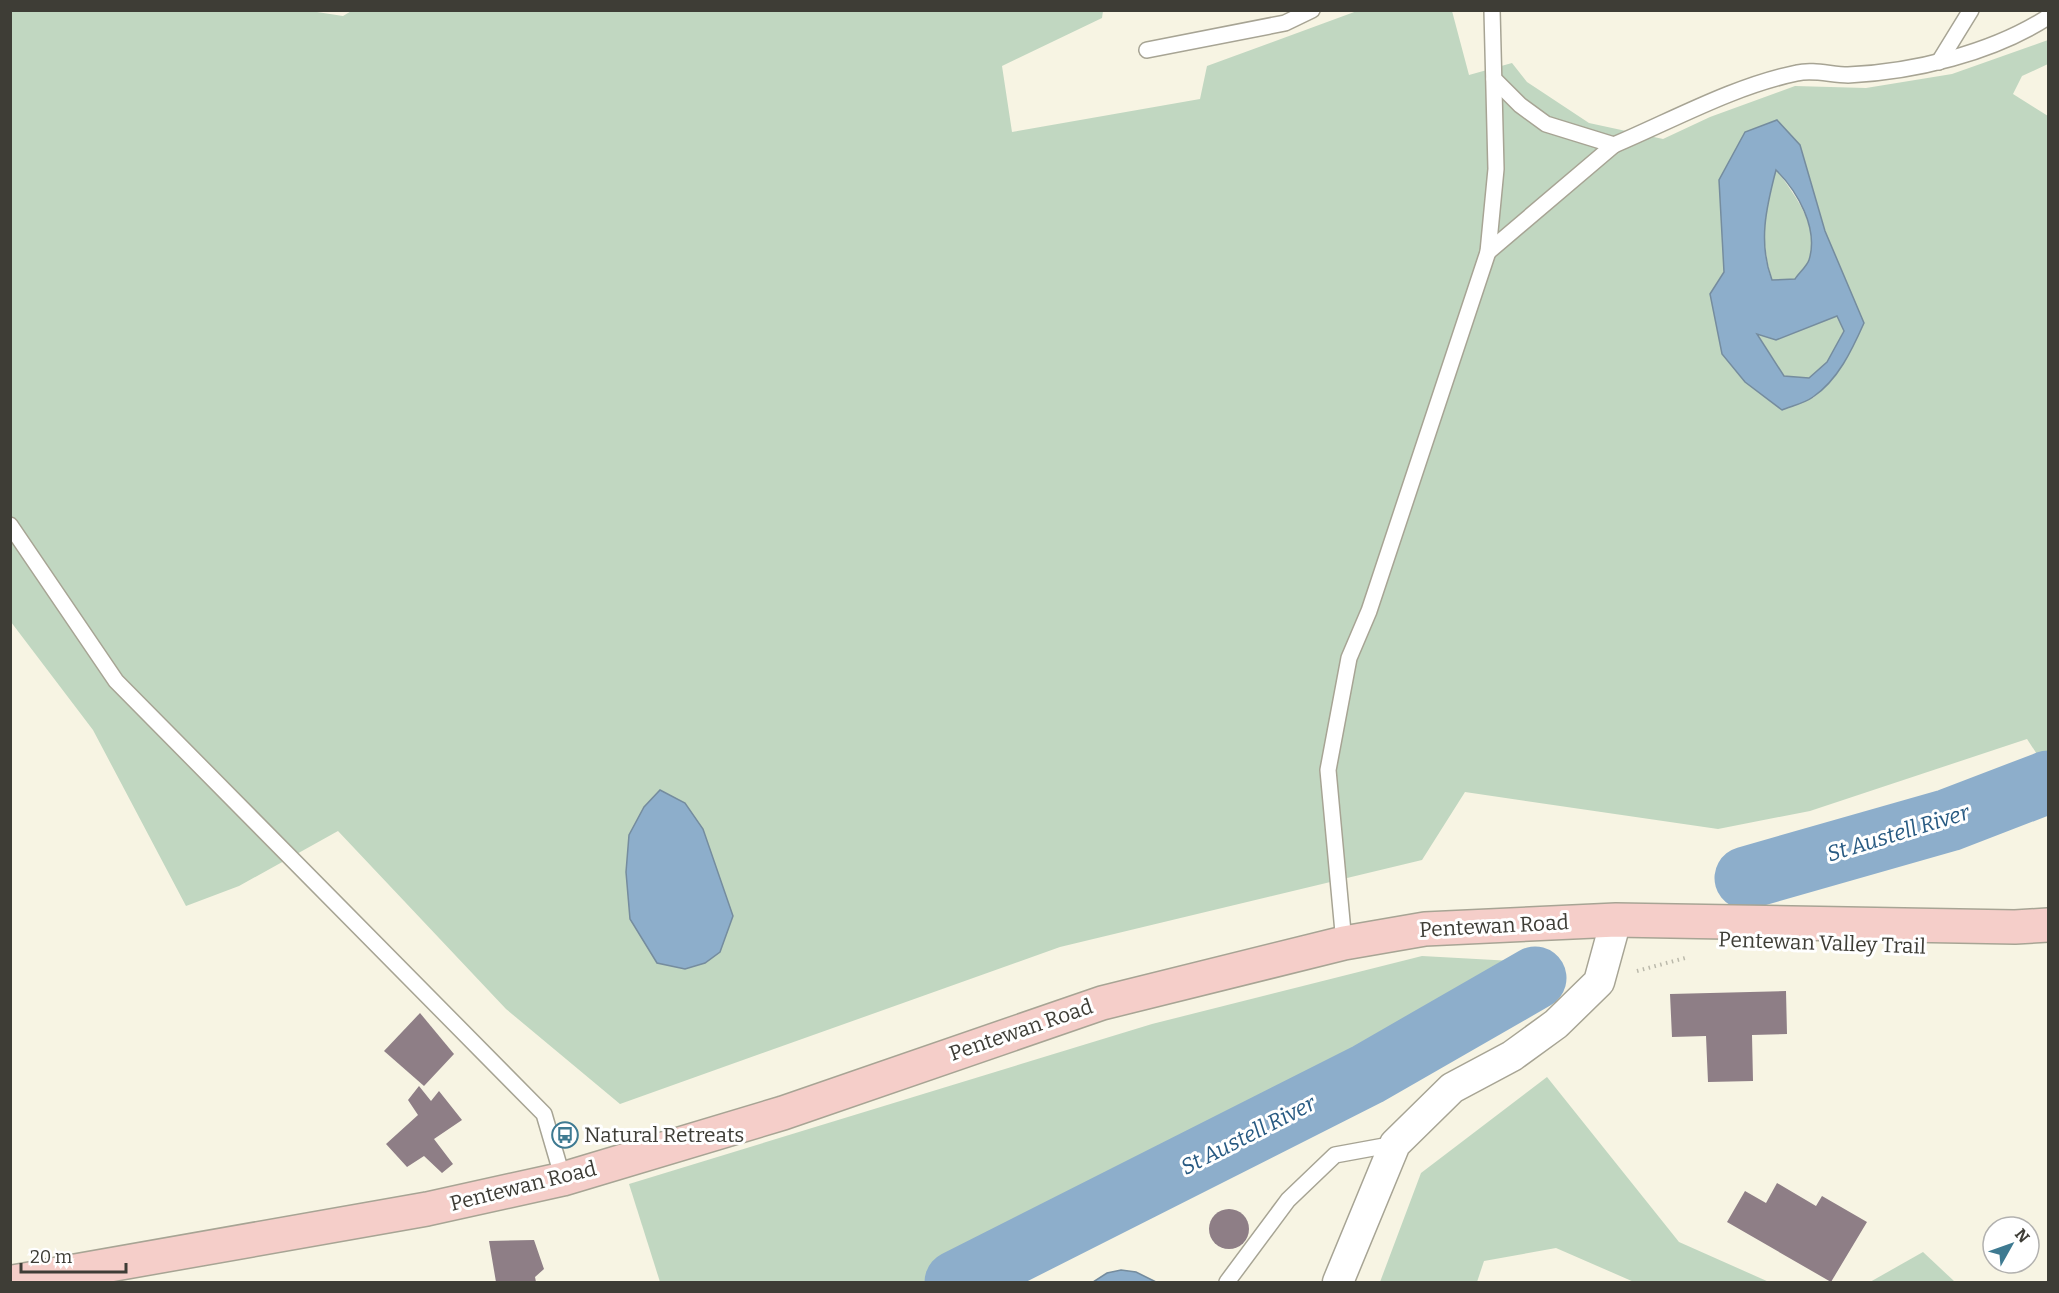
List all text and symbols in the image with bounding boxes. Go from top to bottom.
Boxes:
water label: St Austell River [1823,798,1974,867]
street label: Pentewan Road [1418,909,1570,943]
street label: Pentewan Valley Trail [1718,926,1926,960]
street label: Pentewan Road [946,993,1096,1067]
water label: St Austell River [1176,1089,1321,1181]
bus stop icon: Natural Retreats [550,1120,580,1150]
place label: Natural Retreats [584,1122,744,1148]
street label: Pentewan Road [447,1155,599,1217]
north arrow [1981,1215,2041,1275]
text: N [2011,1225,2033,1247]
scale bar [21,1236,126,1274]
text: 20 m [30,1246,72,1268]

